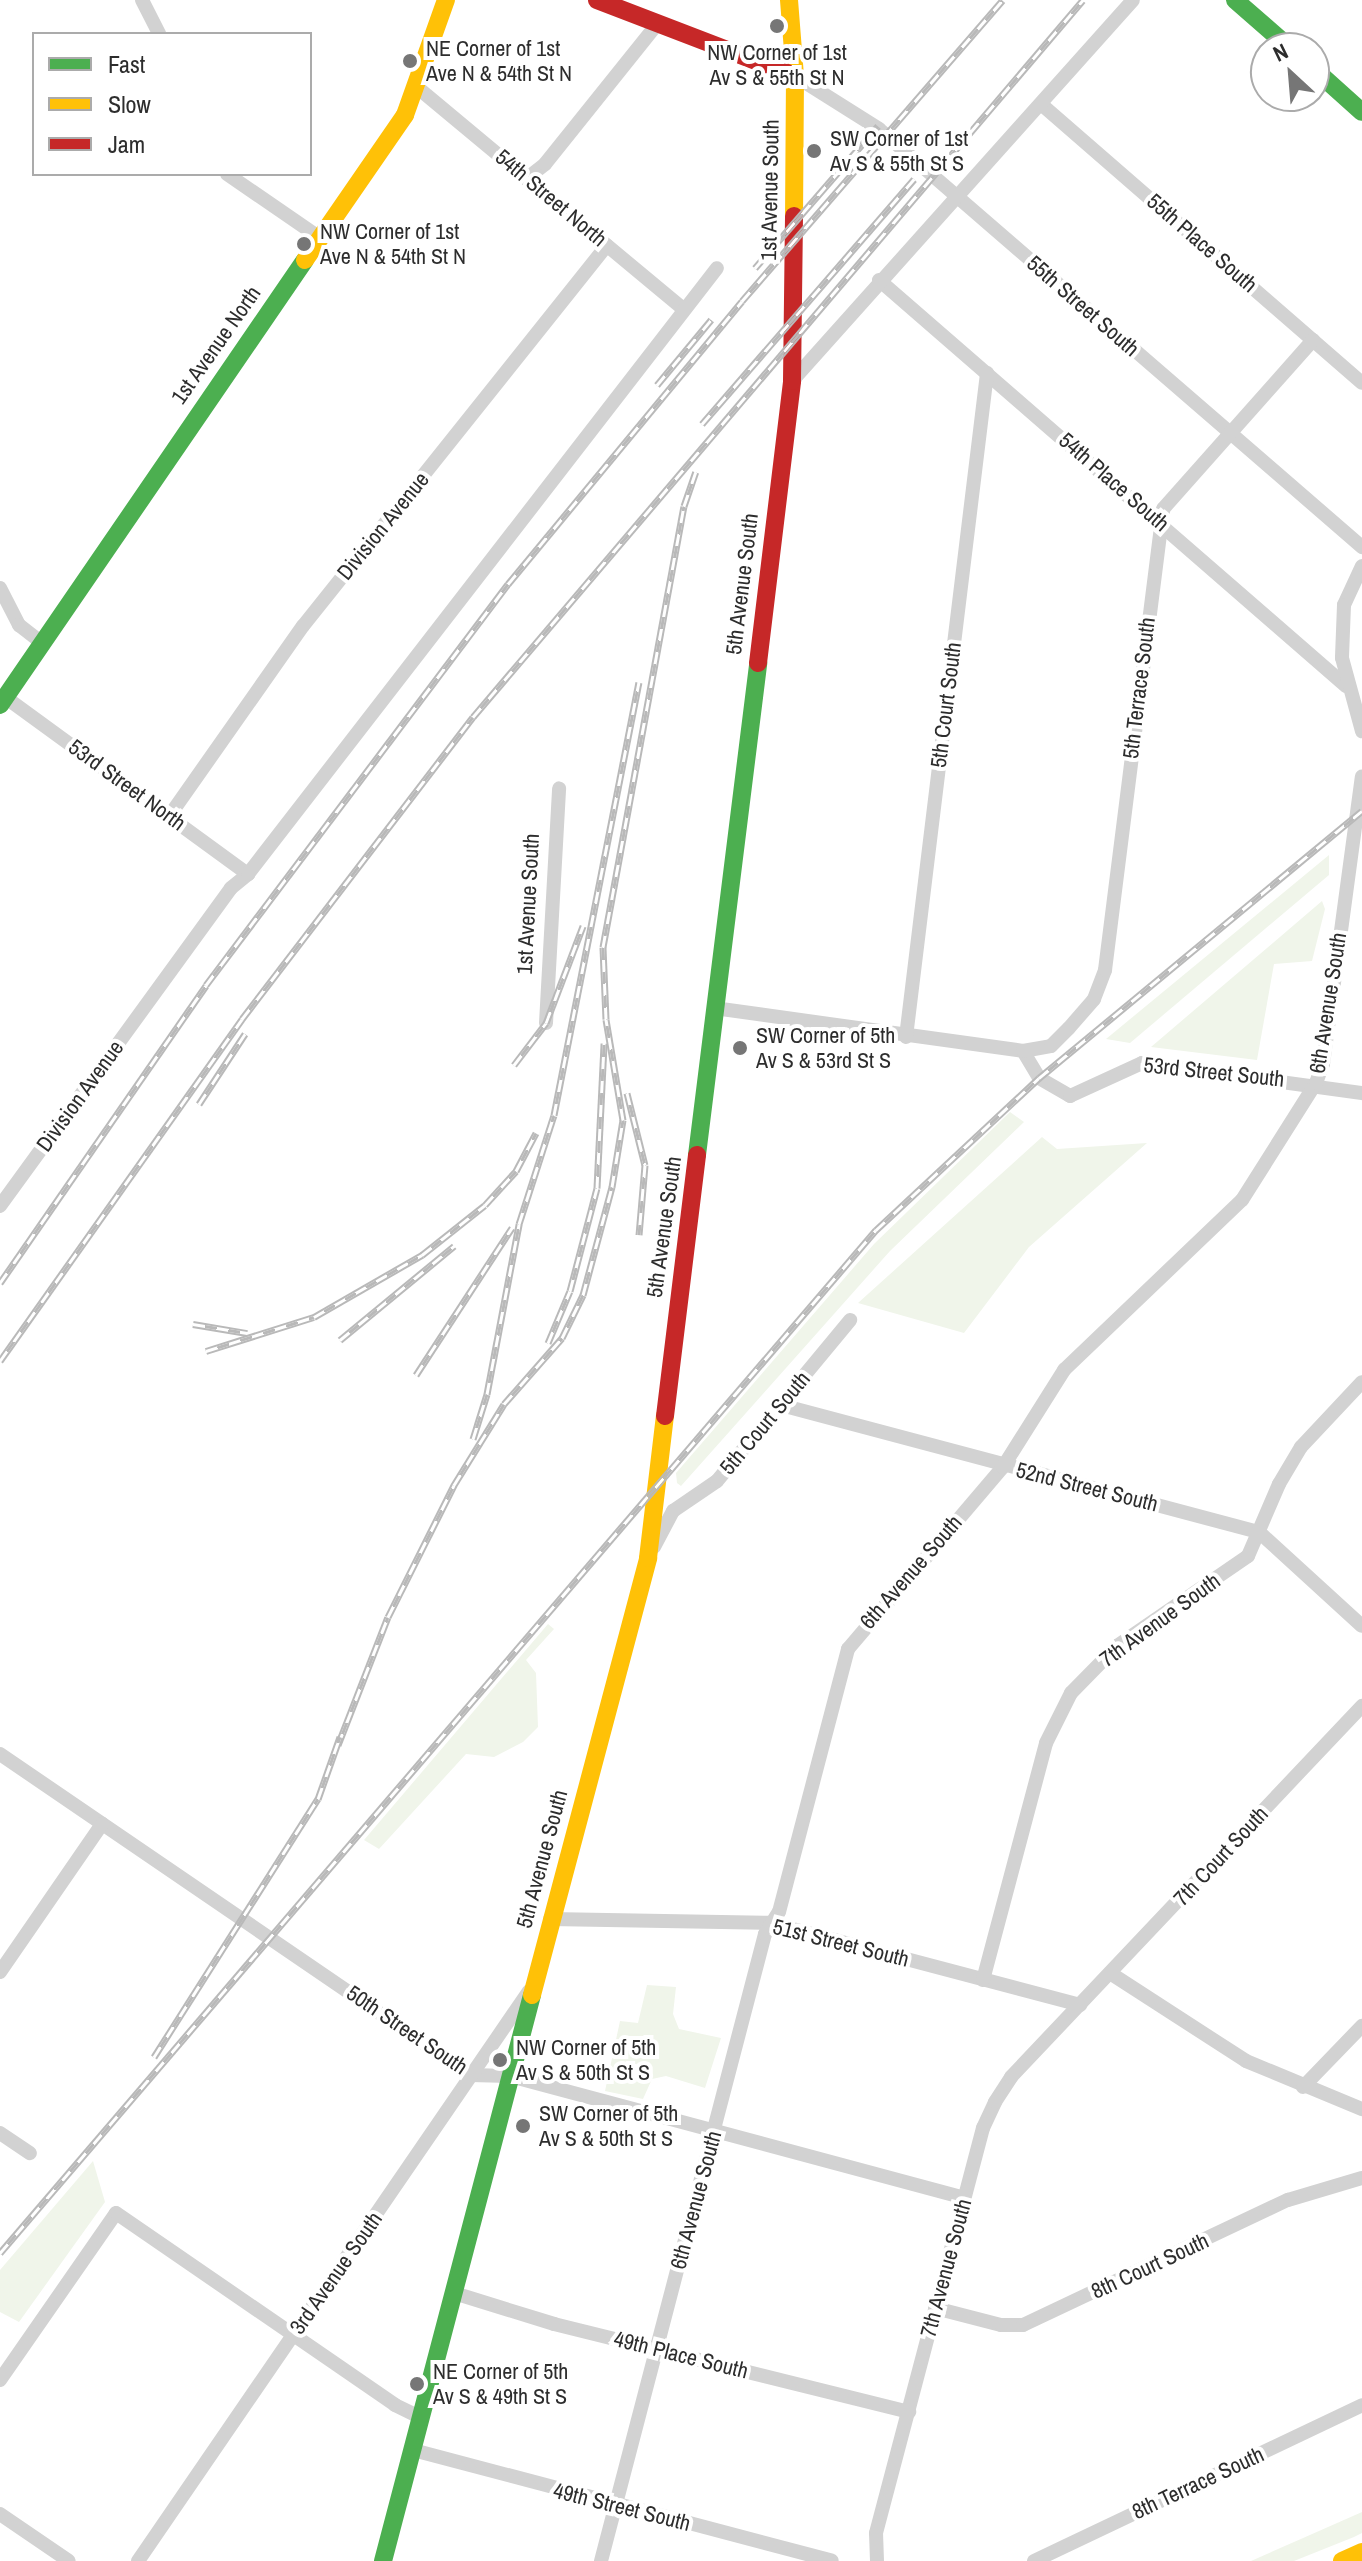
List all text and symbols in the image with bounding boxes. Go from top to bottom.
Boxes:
marker: NW Corner of 1st Av S & 55th St N [768,17,786,35]
legend [32,32,312,176]
north arrow [1250,32,1330,112]
place label: NE Corner of 1st Ave N & 54th St N [426,35,572,86]
text: N [1268,36,1293,69]
place label: NW Corner of 1st Av S & 55th St N [707,39,847,90]
text: Fast [108,48,145,80]
marker: NE Corner of 1st Ave N & 54th St N [401,52,419,70]
text: Slow [108,88,151,120]
street label: 1st Avenue South [756,119,784,261]
place label: SW Corner of 1st Av S & 55th St S [830,125,968,176]
text: Jam [108,128,145,160]
marker: SW Corner of 1st Av S & 55th St S [805,142,823,160]
street label: 54th Street North [490,144,612,252]
street label: 55th Place South [1141,188,1263,298]
place label: NW Corner of 1st Ave N & 54th St N [320,218,466,270]
marker: NW Corner of 1st Ave N & 54th St N [295,235,313,253]
street label: 55th Street South [1021,250,1145,362]
street label: 1st Avenue North [165,280,267,410]
street label: 54th Place South [1053,427,1175,537]
street label: Division Avenue [331,466,435,586]
street label: 5th Avenue South [720,511,764,657]
street label: 5th Terrace South [1117,616,1161,760]
street label: 5th Court South [925,641,967,769]
street label: 53rd Street North [63,734,191,836]
street label: 1st Avenue South [511,832,545,976]
street label: 6th Avenue South [1304,930,1352,1076]
place label: SW Corner of 5th Av S & 53rd St S [756,1022,895,1074]
street label: Division Avenue [31,1035,129,1157]
marker: SW Corner of 5th Av S & 53rd St S [731,1039,749,1057]
street label: 53rd Street South [1142,1051,1286,1093]
street label: 5th Avenue South [641,1154,687,1300]
street label: 5th Court South [714,1366,816,1480]
street label: 52nd Street South [1013,1457,1161,1517]
street label: 6th Avenue South [854,1509,968,1635]
street label: 7th Avenue South [1094,1567,1226,1673]
street label: 5th Avenue South [511,1786,573,1932]
street label: 7th Court South [1168,1801,1274,1911]
street label: 51st Street South [770,1913,912,1973]
street label: 50th Street South [341,1980,473,2080]
place label: NW Corner of 5th Av S & 50th St S [516,2034,656,2086]
marker: NW Corner of 5th Av S & 50th St S [491,2051,509,2069]
place label: SW Corner of 5th Av S & 50th St S [539,2100,678,2152]
marker: SW Corner of 5th Av S & 50th St S [514,2117,532,2135]
street label: 6th Avenue South [665,2127,727,2273]
street label: 7th Avenue South [915,2195,977,2341]
street label: 3rd Avenue South [284,2206,388,2340]
street label: 8th Court South [1087,2227,1213,2305]
street label: 49th Place South [611,2326,751,2384]
place label: NE Corner of 5th Av S & 49th St S [433,2358,568,2410]
marker: NE Corner of 5th Av S & 49th St S [408,2375,426,2393]
street label: 8th Terrace South [1128,2441,1268,2525]
street label: 49th Street South [551,2477,693,2537]

